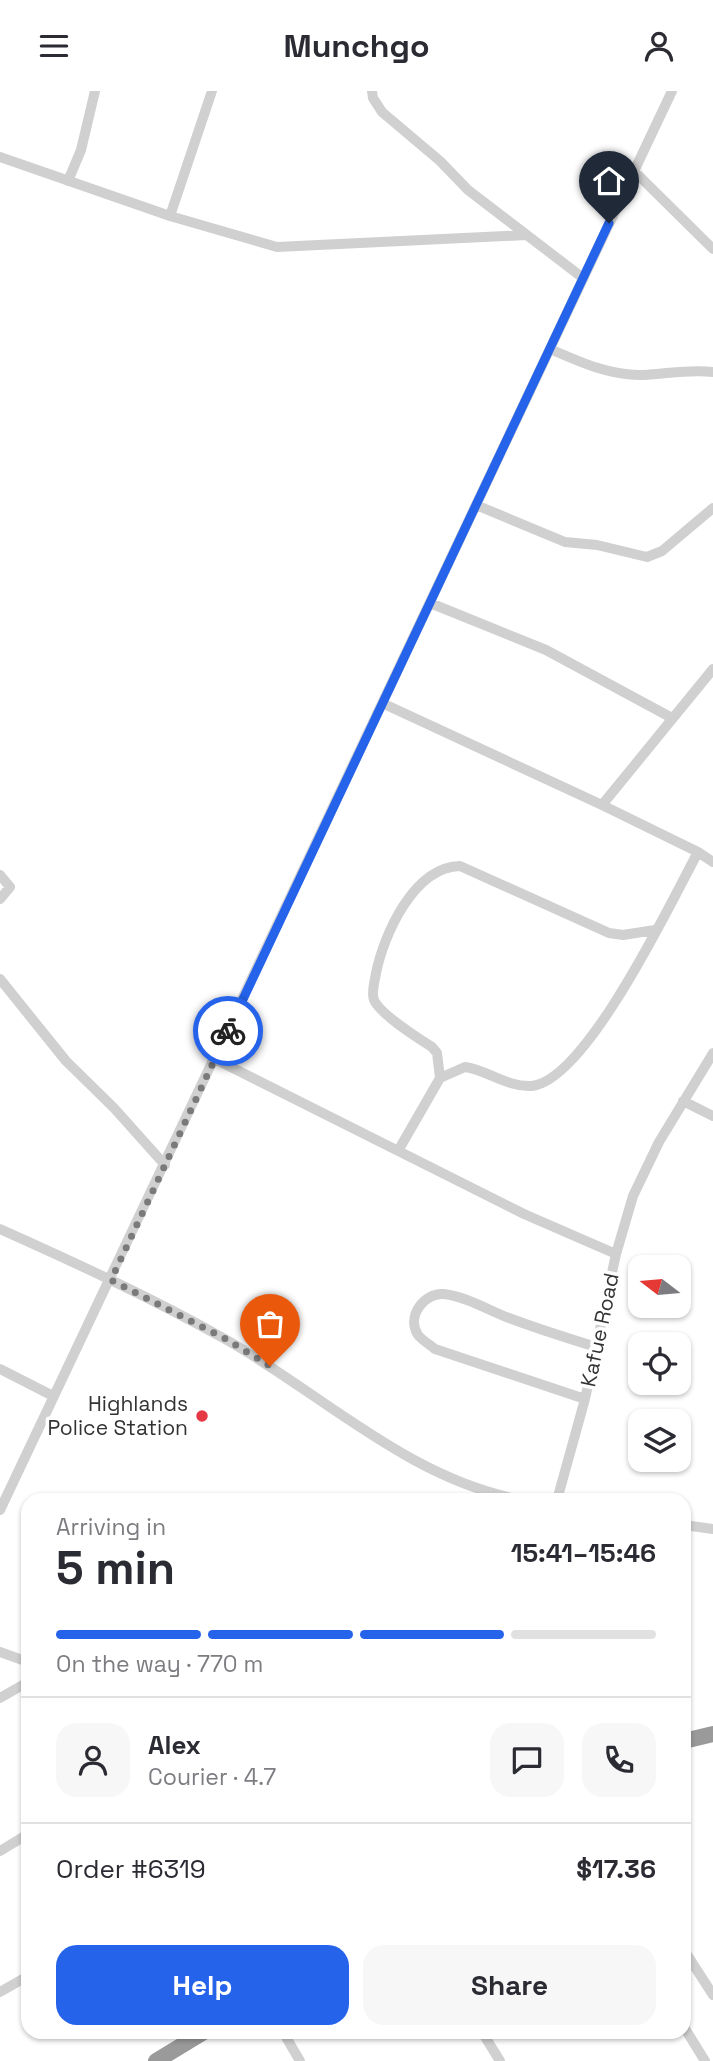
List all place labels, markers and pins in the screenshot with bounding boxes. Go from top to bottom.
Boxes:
pin [579,151,639,223]
pin [240,1294,300,1366]
place label: Highlands Police Station [48,1390,188,1441]
marker: Highlands Police Station [194,1408,210,1424]

